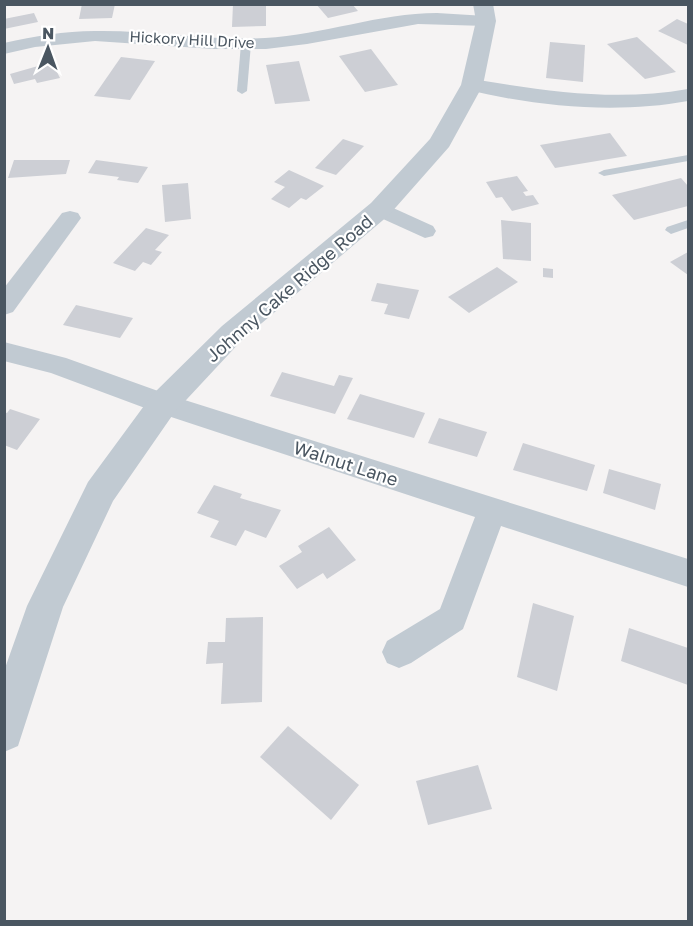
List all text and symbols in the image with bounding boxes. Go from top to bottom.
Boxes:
north arrow [18,18,78,78]
text: N [42,23,55,43]
street label: Hickory Hill Drive [129,27,255,51]
street label: Johnny Cake Ridge Road [201,210,377,366]
street label: Walnut Lane [291,436,401,490]

